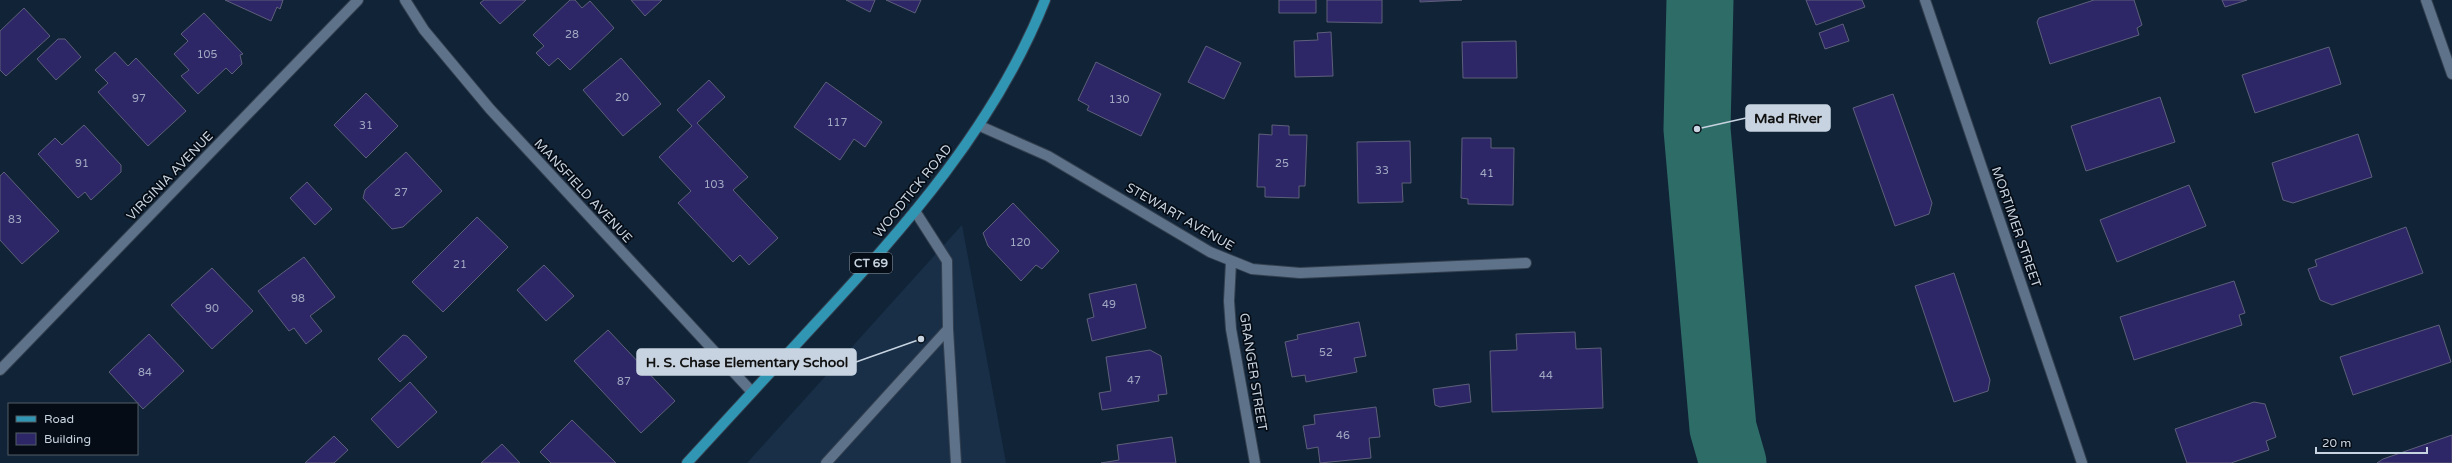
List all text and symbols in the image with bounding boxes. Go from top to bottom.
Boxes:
house number: 28 [565,28,579,41]
house number: 105 [197,48,217,61]
house number: 20 [615,91,629,104]
house number: 97 [132,92,146,105]
house number: 130 [1109,93,1129,106]
callout: Mad River [1746,105,1830,131]
text: Mad River [1754,110,1823,127]
house number: 117 [827,116,847,129]
house number: 31 [359,119,373,132]
street label: VIRGINIA AVENUE [123,128,217,224]
street label: MANSFIELD AVENUE [531,136,635,246]
street label: WOODTICK ROAD [870,141,956,241]
house number: 91 [75,157,89,170]
house number: 25 [1275,157,1289,170]
house number: 33 [1375,164,1389,177]
street label: MORTIMER STREET [1988,165,2044,290]
house number: 41 [1480,167,1494,180]
house number: 103 [704,178,724,191]
street label: STEWART AVENUE [1123,180,1237,254]
house number: 27 [394,186,408,199]
house number: 83 [8,213,22,226]
house number: 120 [1010,236,1030,249]
road number: CT 69 [850,253,892,273]
house number: 21 [453,258,467,271]
house number: 98 [291,292,305,305]
house number: 49 [1102,298,1116,311]
house number: 90 [205,302,219,315]
street label: GRANGER STREET [1236,312,1270,432]
house number: 52 [1319,346,1333,359]
callout: H. S. Chase Elementary School [637,349,856,375]
text: H. S. Chase Elementary School [646,354,848,371]
house number: 84 [138,366,152,379]
house number: 44 [1539,369,1553,382]
house number: 47 [1127,374,1141,387]
house number: 87 [617,375,631,388]
legend [8,403,138,455]
text: Road [44,412,74,426]
house number: 46 [1336,429,1350,442]
scale bar [2316,429,2427,455]
text: Building [44,432,91,446]
text: 20 m [2322,436,2351,450]

